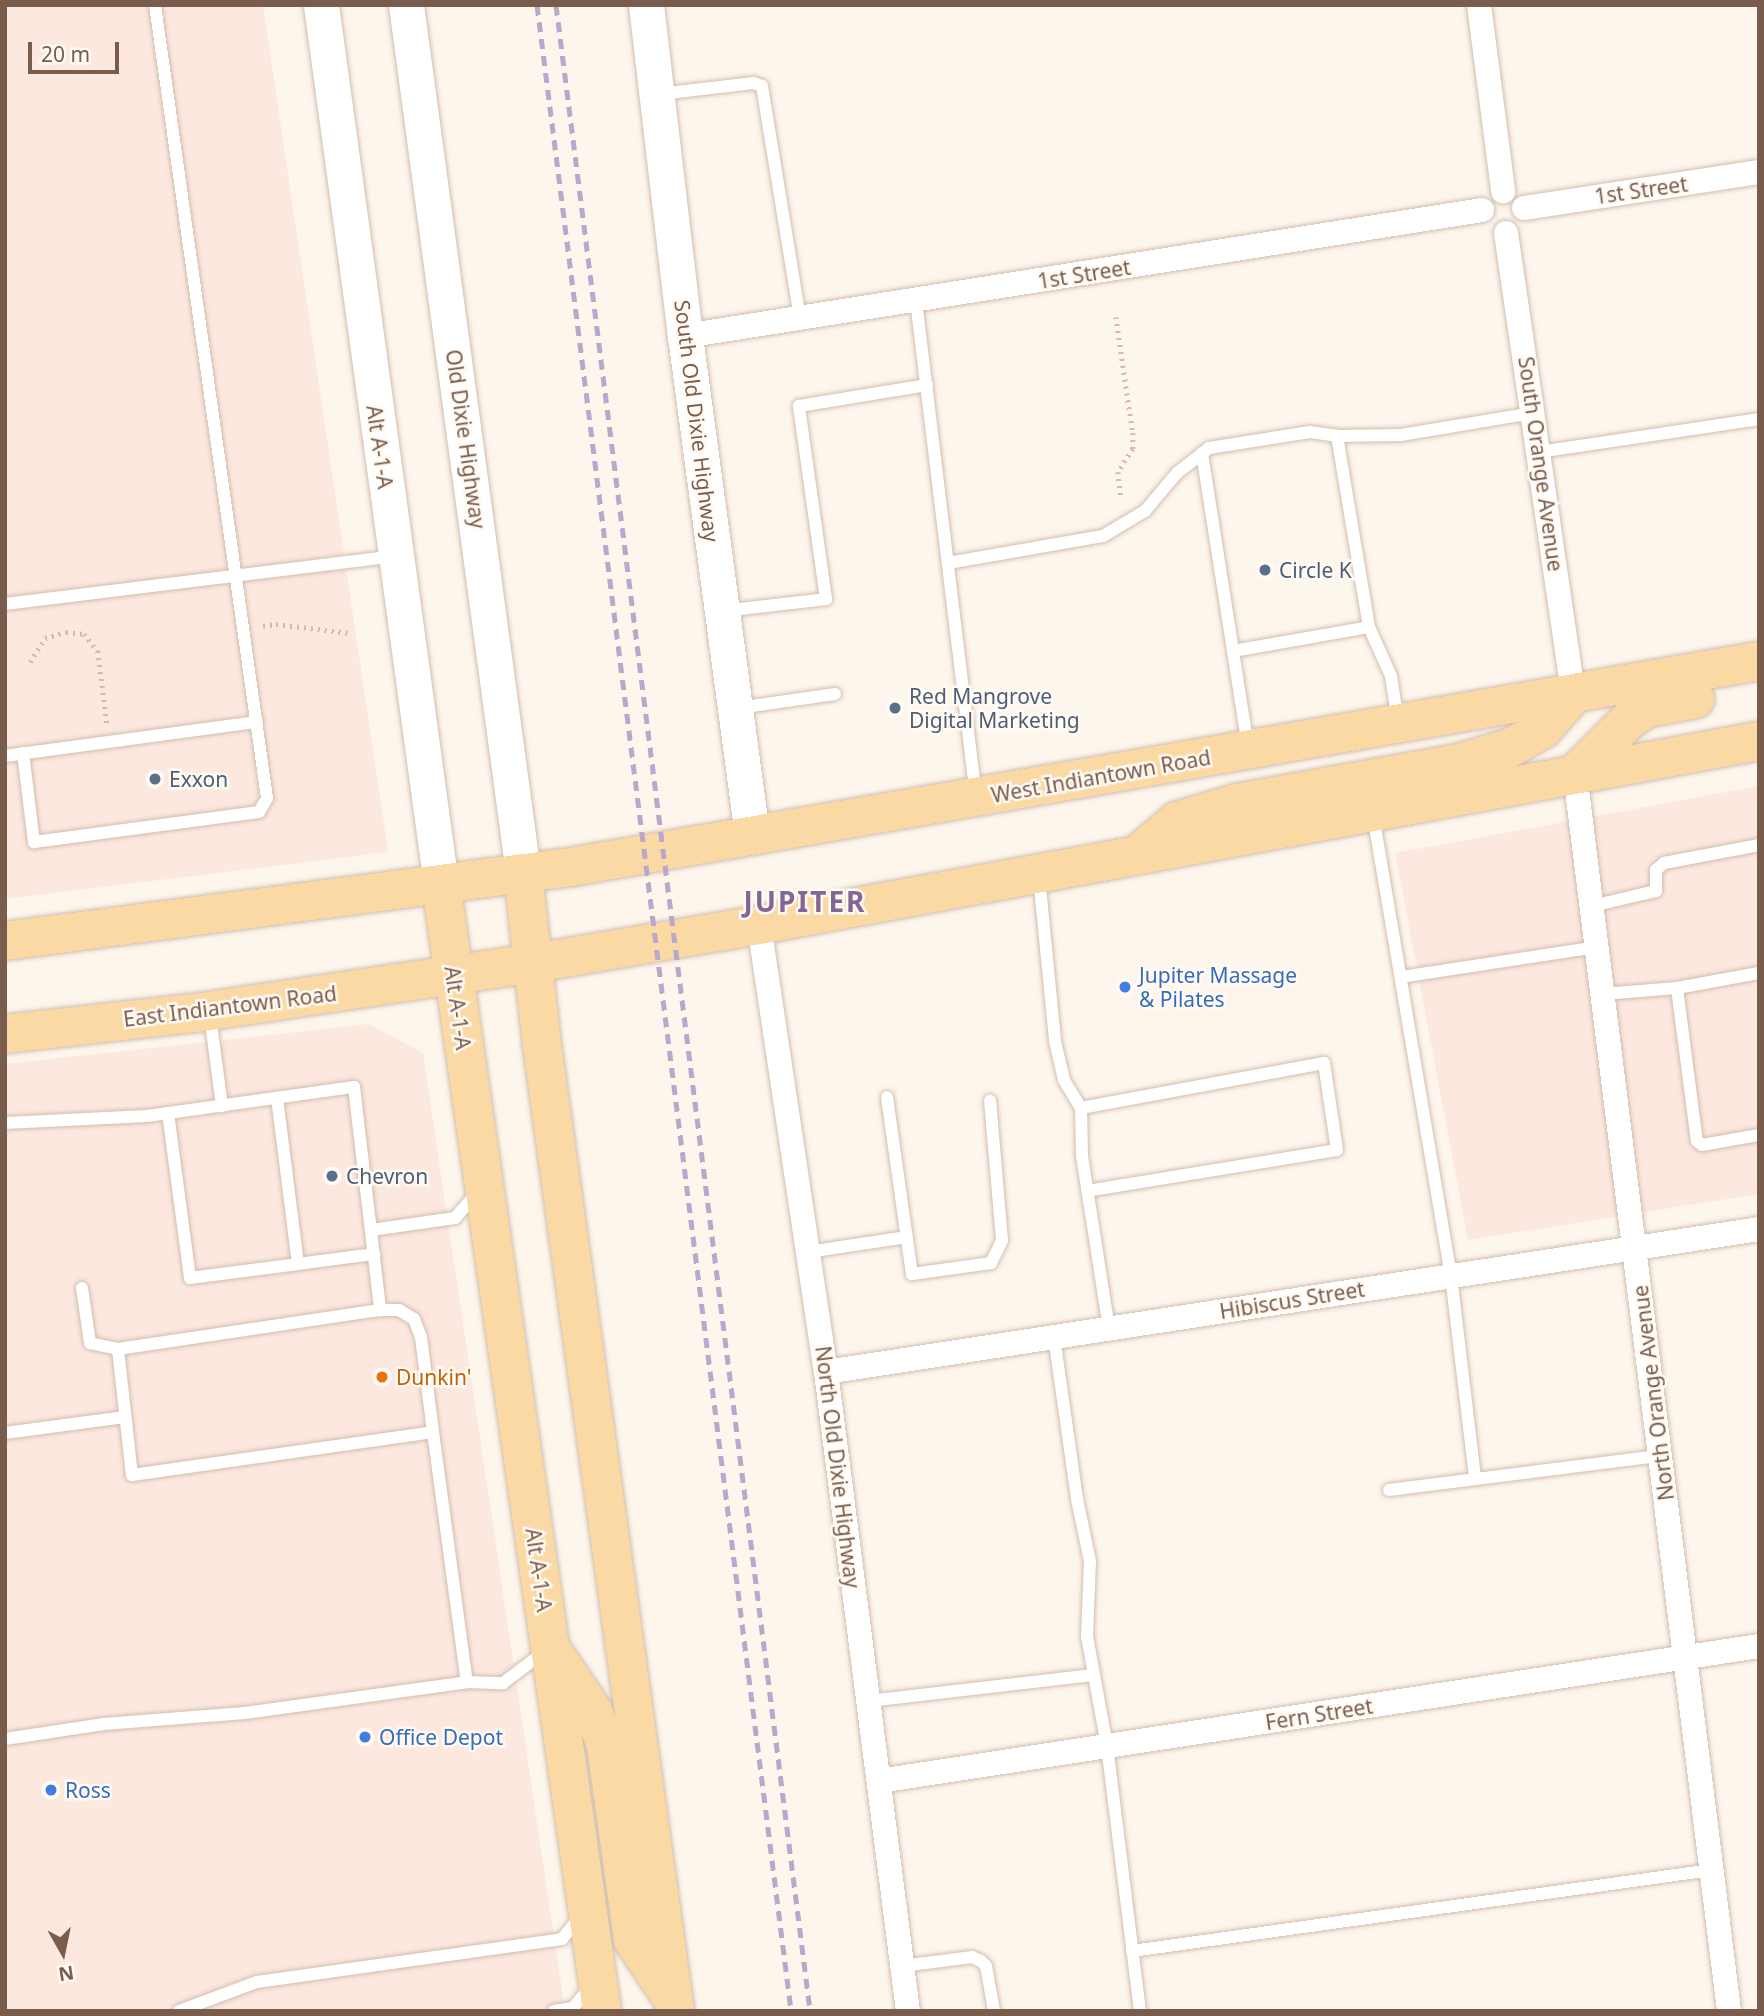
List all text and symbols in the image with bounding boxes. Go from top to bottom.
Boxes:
scale bar [32,28,122,72]
text: 20 m [41,40,90,68]
street label: 1st Street [1593,171,1689,209]
street label: 1st Street [1036,254,1132,294]
street label: South Old Dixie Highway [670,298,724,544]
street label: Old Dixie Highway [441,348,491,530]
street label: South Orange Avenue [1513,355,1569,573]
street label: Alt A-1-A [362,404,398,490]
place label: Circle K [1279,557,1352,583]
marker: Circle K [1257,562,1273,578]
place label: Red Mangrove Digital Marketing [909,683,1080,733]
marker: Red Mangrove Digital Marketing [887,700,903,716]
street label: West Indiantown Road [989,744,1213,808]
place label: Exxon [169,766,228,792]
marker: Exxon [147,771,163,787]
district label: JUPITER [744,884,866,918]
place label: Jupiter Massage & Pilates [1139,962,1297,1012]
street label: Alt A-1-A [440,965,476,1051]
marker: Jupiter Massage & Pilates [1117,979,1133,995]
street label: East Indiantown Road [122,980,338,1032]
place label: Chevron [346,1163,428,1189]
marker: Chevron [324,1168,340,1184]
street label: Hibiscus Street [1218,1276,1366,1324]
street label: North Orange Avenue [1627,1284,1679,1502]
street label: North Old Dixie Highway [811,1344,865,1590]
place label: Dunkin' [396,1364,471,1390]
marker: Dunkin' [374,1369,390,1385]
street label: Alt A-1-A [521,1527,557,1613]
street label: Fern Street [1263,1693,1375,1735]
place label: Office Depot [379,1724,503,1750]
marker: Office Depot [357,1729,373,1745]
place label: Ross [65,1777,111,1803]
marker: Ross [43,1782,59,1798]
north arrow [28,1918,98,1988]
text: N [57,1960,76,1988]

